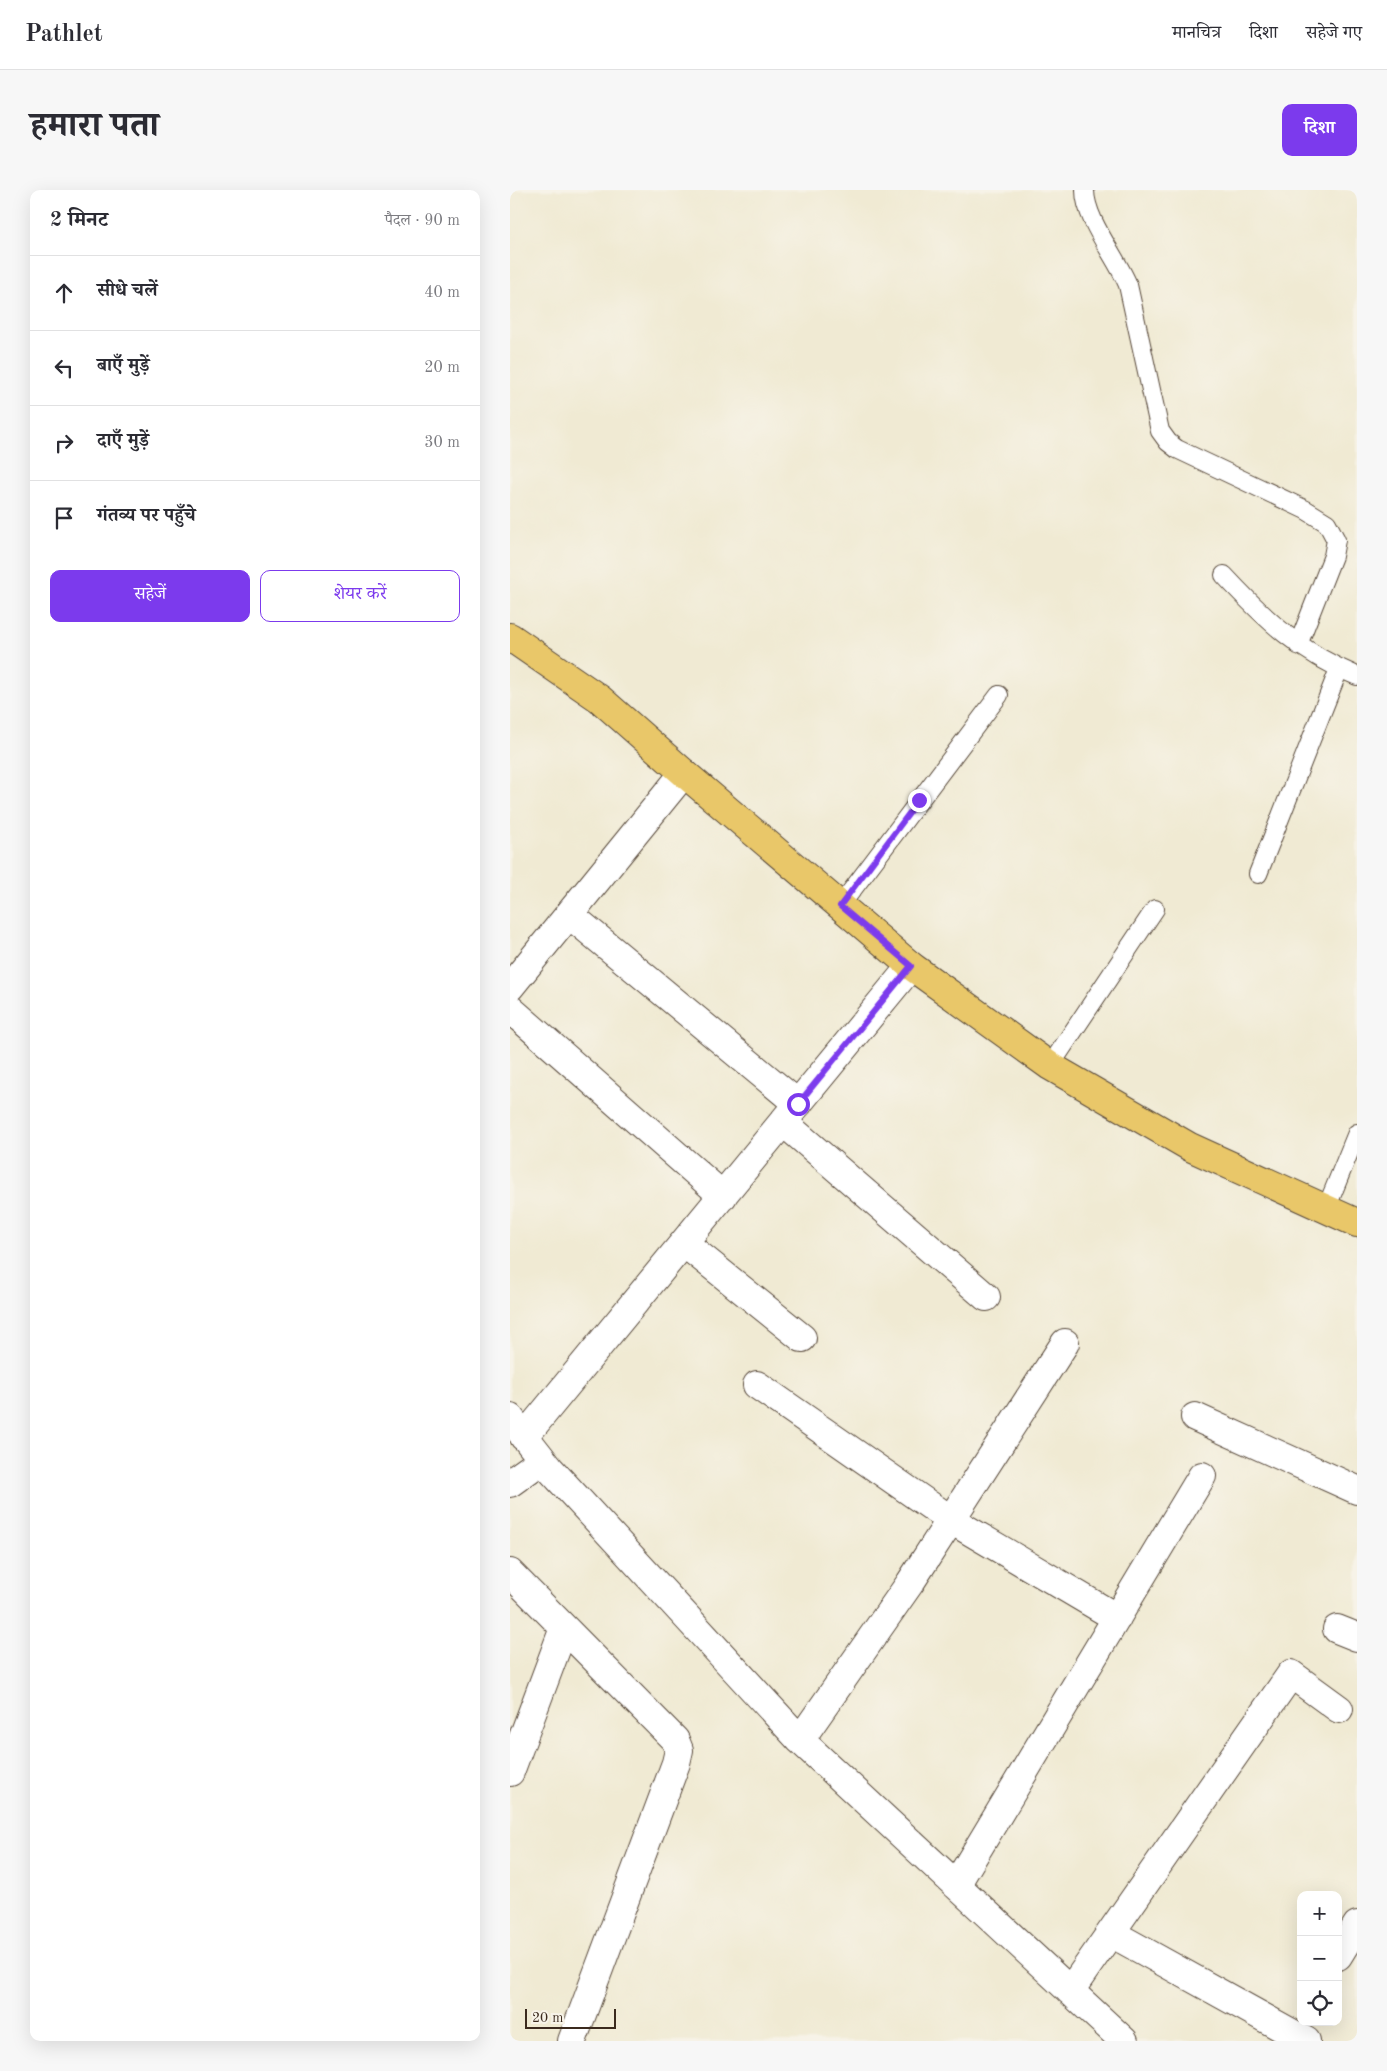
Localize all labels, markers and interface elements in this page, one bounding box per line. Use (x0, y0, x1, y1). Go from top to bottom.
text: Pathlet (25, 23, 103, 47)
text: मानचित्र (1172, 24, 1221, 42)
text: दिशा (1249, 24, 1278, 42)
text: सहेजे गए (1306, 24, 1362, 42)
button: दिशा (1282, 104, 1357, 156)
text: हमारा पता (30, 109, 159, 144)
text: 2 मिनट (50, 210, 108, 231)
text: पैदल · 90 m (385, 213, 460, 229)
icon: ahead (50, 279, 78, 307)
text: सीधे चलें (97, 282, 157, 301)
text: 40 m (424, 285, 460, 301)
icon: left (50, 354, 78, 382)
text: बाएँ मुड़ें (97, 357, 149, 376)
text: 20 m (424, 360, 460, 376)
icon: right (50, 429, 78, 457)
text: दाएँ मुड़ें (97, 432, 149, 451)
text: 30 m (424, 435, 460, 451)
icon: arrive (50, 504, 78, 532)
text: गंतव्य पर पहुँचे (97, 507, 196, 526)
button: सहेजें (50, 570, 250, 622)
button: शेयर करें (260, 570, 460, 622)
route end (908, 789, 931, 812)
route start (787, 1093, 810, 1116)
map controls (1297, 1891, 1342, 2026)
button: + (1297, 1891, 1342, 1936)
button: − (1297, 1936, 1342, 1981)
button: locate (1297, 1981, 1342, 2026)
scale bar (525, 2006, 616, 2029)
text: 20 m (532, 2011, 563, 2025)

